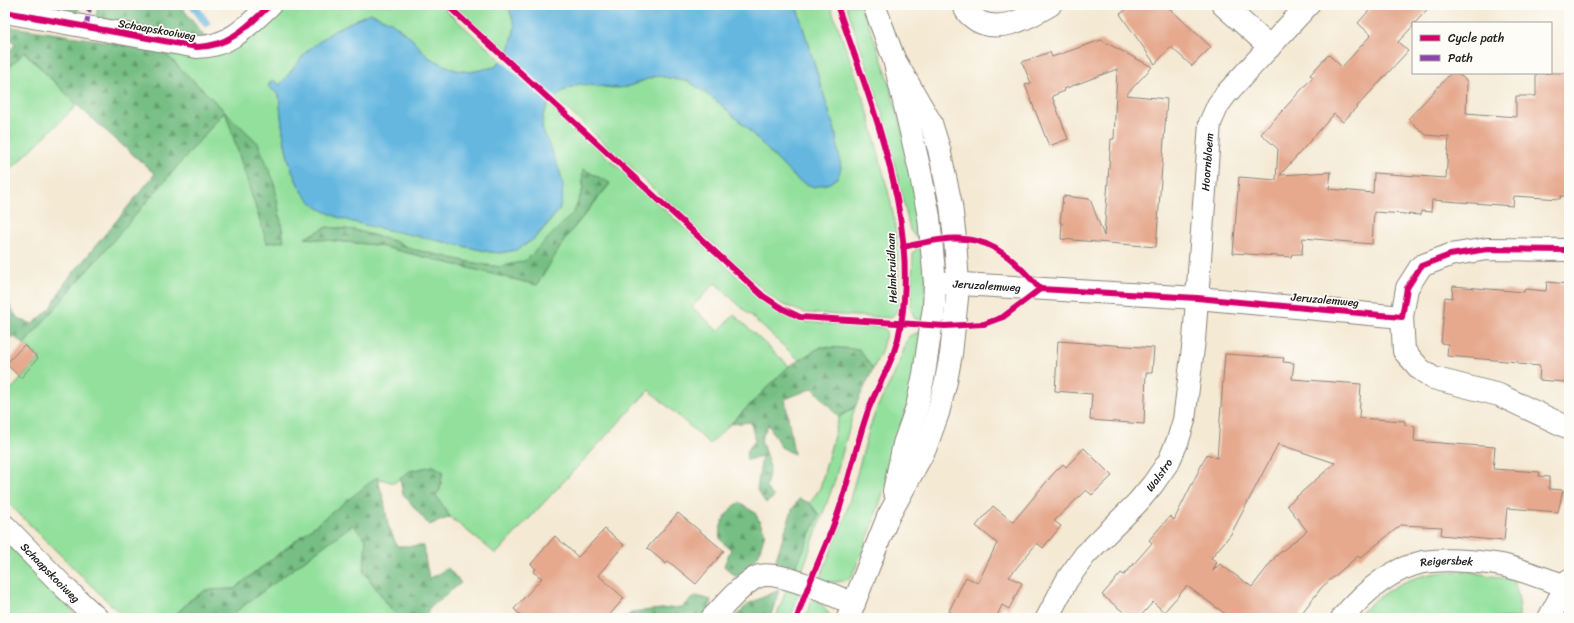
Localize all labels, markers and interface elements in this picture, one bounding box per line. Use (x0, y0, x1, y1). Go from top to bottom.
street label: Schaapskooiweg (117, 14, 198, 46)
legend (1412, 22, 1552, 74)
text: Cycle path (1448, 27, 1504, 49)
text: Path (1448, 47, 1473, 69)
street label: Hoornbloem (1196, 132, 1219, 192)
street label: Helmkruidlaan (881, 233, 903, 303)
street label: Jeruzalemweg (951, 274, 1022, 297)
street label: Jeruzalemweg (1289, 287, 1360, 312)
street label: Walstro (1141, 454, 1178, 496)
street label: Schaapskooiweg (16, 538, 85, 608)
street label: Reigersbek (1419, 551, 1474, 572)

